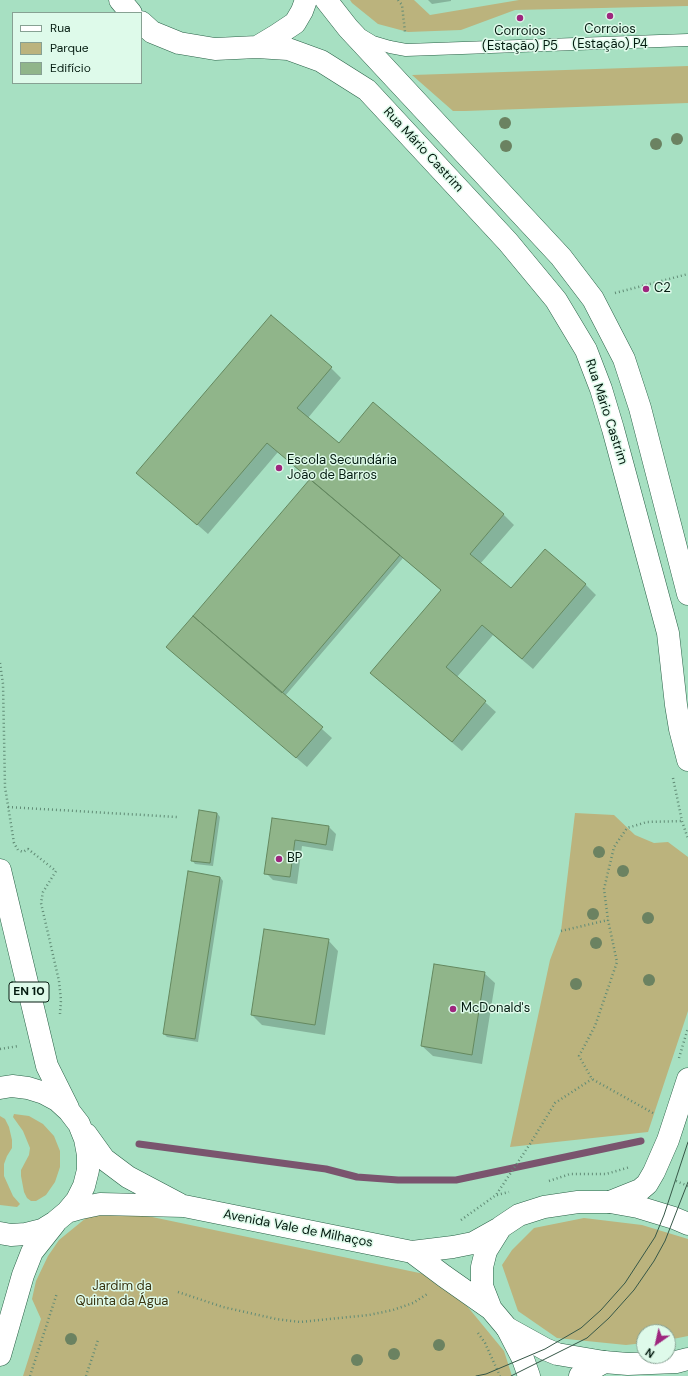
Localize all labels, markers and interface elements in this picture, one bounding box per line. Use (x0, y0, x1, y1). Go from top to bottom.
marker: Corroios (Estação) P4 (605, 11, 615, 21)
legend (12, 12, 142, 84)
marker: Corroios (Estação) P5 (515, 13, 525, 23)
text: Rua (50, 20, 71, 36)
place label: Corroios (Estação) P4 (572, 22, 648, 53)
place label: Corroios (Estação) P5 (482, 24, 558, 55)
text: Parque (50, 40, 89, 56)
text: Edifício (50, 60, 91, 76)
street label: Rua Mário Castrim (380, 104, 466, 196)
place label: C2 (654, 281, 671, 297)
marker: C2 (641, 284, 651, 294)
street label: Rua Mário Castrim (582, 357, 630, 467)
place label: Escola Secundária João de Barros (287, 453, 397, 484)
marker: Escola Secundária João de Barros (274, 463, 284, 473)
place label: BP (287, 851, 302, 867)
marker: BP (274, 854, 284, 864)
road number: EN 10 (9, 982, 49, 1002)
place label: McDonald's (461, 1001, 530, 1017)
marker: McDonald's (448, 1004, 458, 1014)
street label: Avenida Vale de Milhaços (222, 1207, 374, 1251)
park label: Jardim da Quinta da Água (76, 1279, 168, 1310)
north arrow (636, 1324, 676, 1364)
text: N (643, 1345, 657, 1361)

